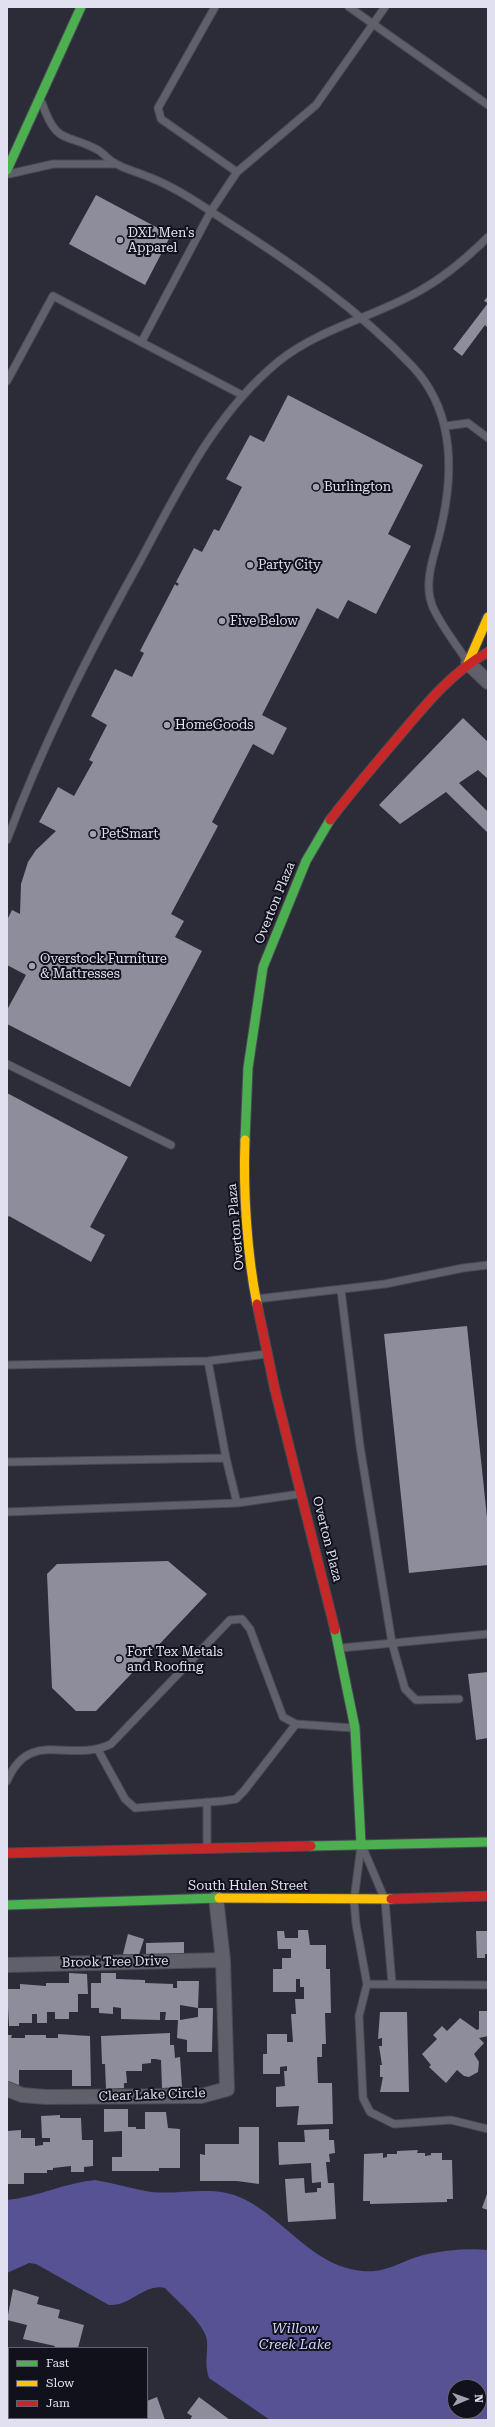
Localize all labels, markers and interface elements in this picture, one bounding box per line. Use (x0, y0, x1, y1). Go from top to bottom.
place label: DXL Men's Apparel (128, 225, 194, 256)
marker: DXL Men's Apparel (115, 235, 125, 245)
place label: Burlington (324, 479, 391, 495)
marker: Burlington (311, 482, 321, 492)
place label: Party City (258, 557, 321, 573)
marker: Party City (245, 560, 255, 570)
place label: Five Below (230, 613, 298, 629)
marker: Five Below (217, 616, 227, 626)
place label: HomeGoods (175, 717, 254, 733)
marker: HomeGoods (162, 720, 172, 730)
place label: PetSmart (101, 826, 158, 842)
marker: PetSmart (88, 829, 98, 839)
street label: Overton Plaza (251, 860, 299, 946)
place label: Overstock Furniture & Mattresses (40, 951, 167, 982)
marker: Overstock Furniture & Mattresses (27, 961, 37, 971)
street label: Overton Plaza (224, 1183, 248, 1271)
street label: Overton Plaza (309, 1495, 345, 1583)
place label: Fort Tex Metals and Roofing (127, 1644, 223, 1675)
marker: Fort Tex Metals and Roofing (114, 1654, 124, 1664)
street label: South Hulen Street (188, 1878, 308, 1894)
street label: Brook Tree Drive (61, 1953, 169, 1971)
street label: Clear Lake Circle (98, 2085, 206, 2105)
water label: Willow Creek Lake (259, 2321, 331, 2354)
legend (8, 2347, 148, 2419)
text: Fast (46, 2356, 69, 2370)
text: Slow (46, 2376, 74, 2390)
north arrow (447, 2379, 487, 2419)
text: N (472, 2394, 485, 2403)
text: Jam (46, 2396, 70, 2410)

